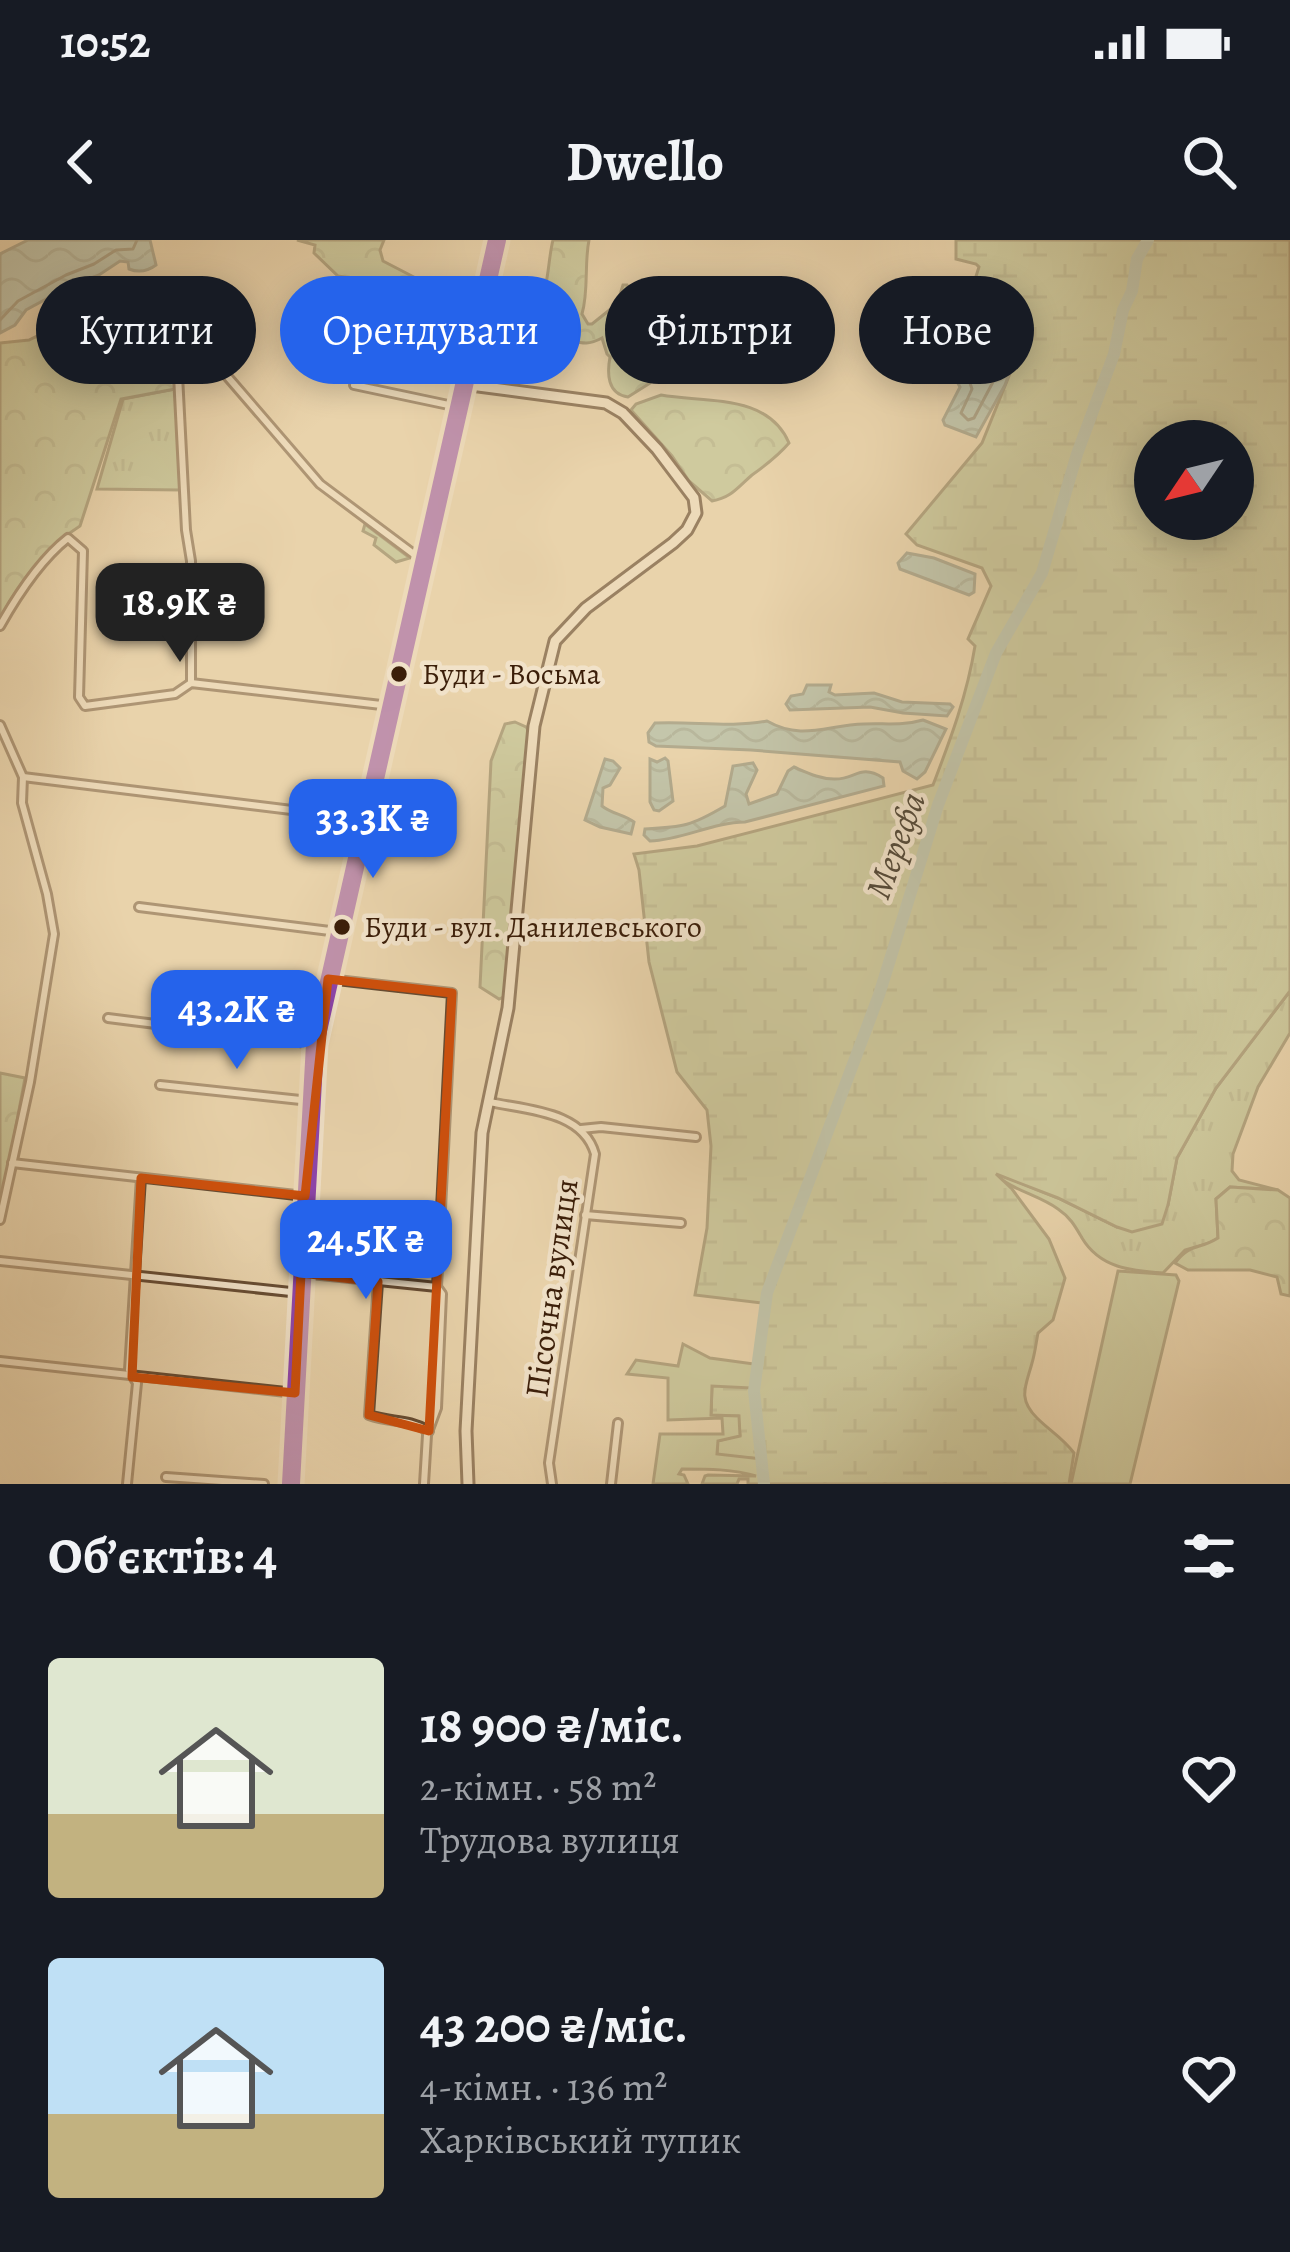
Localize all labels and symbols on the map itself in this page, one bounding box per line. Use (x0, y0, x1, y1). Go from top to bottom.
north arrow (1134, 420, 1254, 540)
pin: 18.9K ₴ (69, 563, 291, 665)
place label: Буди - Восьма (422, 654, 601, 694)
marker: Буди - Восьма (388, 663, 410, 685)
pin: 33.3K ₴ (262, 779, 484, 881)
water label: Мерефа (853, 785, 937, 905)
place label: Буди - вул. Данилевського (364, 907, 702, 947)
marker: Буди - вул. Данилевського (331, 916, 353, 938)
pin: 43.2K ₴ (126, 970, 348, 1072)
street label: Пісочна вулиця (513, 1176, 589, 1400)
pin: 24.5K ₴ (255, 1200, 477, 1302)

